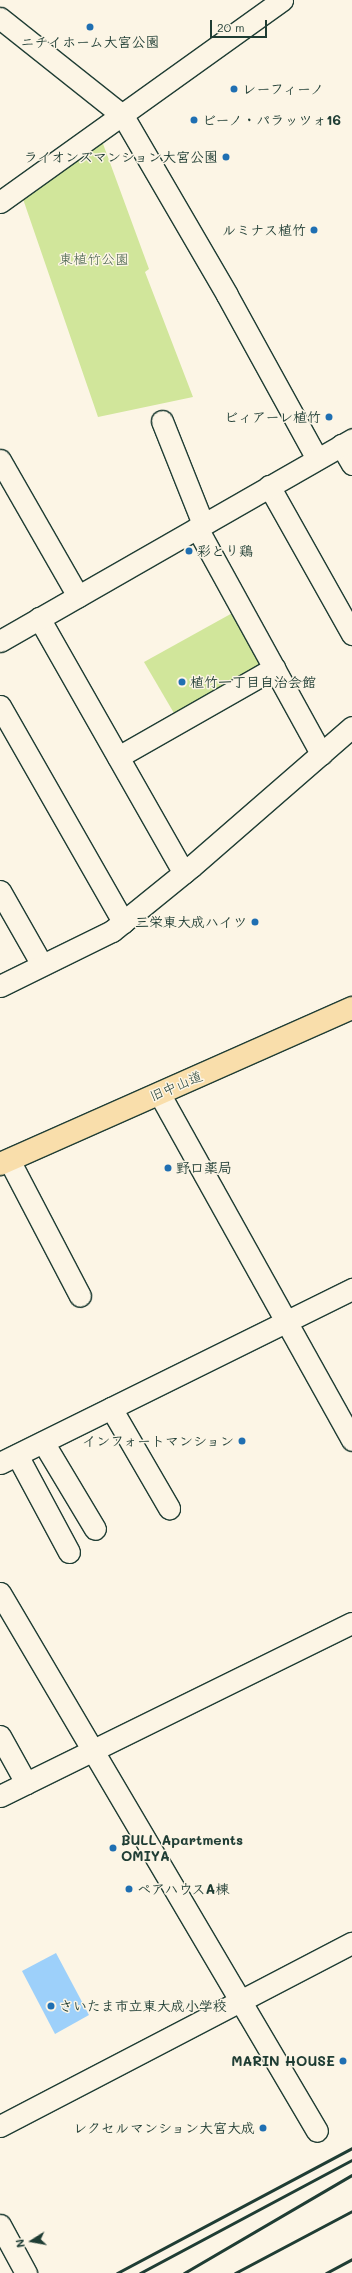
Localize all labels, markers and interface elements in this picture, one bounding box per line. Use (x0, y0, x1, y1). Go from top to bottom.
scale bar (212, 12, 269, 38)
text: 20 m (217, 19, 245, 35)
marker: ニチイホーム大宮公園 (85, 22, 95, 32)
place label: ニチイホーム大宮公園 (20, 34, 160, 50)
place label: レーフィーノ (242, 81, 327, 97)
marker: レーフィーノ (229, 84, 239, 94)
place label: ビーノ・パラッツォ16 (202, 112, 342, 128)
marker: ビーノ・パラッツォ16 (189, 115, 199, 125)
place label: ライオンズマンション大宮公園 (22, 149, 218, 165)
marker: ライオンズマンション大宮公園 (221, 152, 231, 162)
place label: ルミナス植竹 (222, 222, 306, 238)
marker: ルミナス植竹 (309, 225, 319, 235)
park label: 東植竹公園 (59, 251, 129, 267)
place label: ビィアーレ植竹 (224, 409, 321, 425)
marker: ビィアーレ植竹 (324, 412, 334, 422)
place label: 彩とり鶏 (197, 543, 253, 559)
marker: 彩とり鶏 (184, 546, 194, 556)
place label: 植竹一丁目自治会館 (190, 674, 316, 690)
marker: 植竹一丁目自治会館 (177, 677, 187, 687)
place label: 三栄東大成ハイツ (135, 914, 247, 930)
marker: 三栄東大成ハイツ (250, 917, 260, 927)
street label: 旧中山道 (147, 1067, 205, 1105)
place label: 野口薬局 (176, 1160, 232, 1176)
marker: 野口薬局 (163, 1163, 173, 1173)
place label: インフォートマンション (80, 1433, 234, 1449)
marker: インフォートマンション (237, 1436, 247, 1446)
place label: BULL Apartments OMIYA (121, 1832, 243, 1864)
marker: BULL Apartments OMIYA (108, 1843, 118, 1853)
place label: ペアハウスA棟 (137, 1881, 231, 1897)
marker: ペアハウスA棟 (124, 1884, 134, 1894)
place label: さいたま市立東大成小学校 (59, 1998, 227, 2014)
marker: さいたま市立東大成小学校 (46, 2001, 56, 2011)
place label: MARIN HOUSE (231, 2053, 335, 2069)
marker: MARIN HOUSE (338, 2056, 348, 2066)
place label: レクセルマンション大宮大成 (73, 2120, 255, 2136)
marker: レクセルマンション大宮大成 (258, 2123, 268, 2133)
north arrow (12, 2221, 52, 2261)
text: N (12, 2238, 28, 2249)

